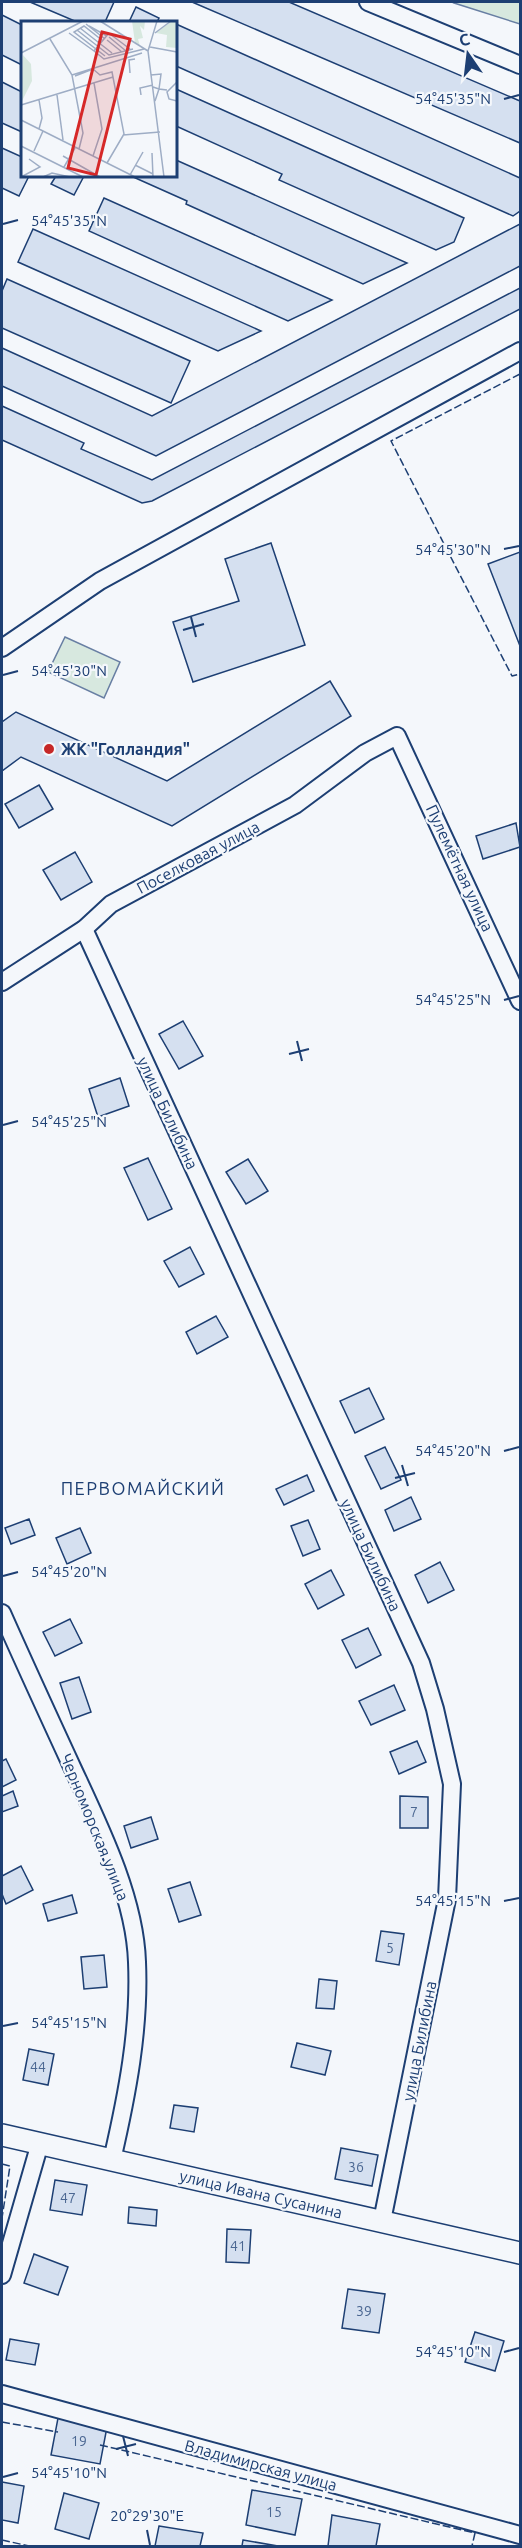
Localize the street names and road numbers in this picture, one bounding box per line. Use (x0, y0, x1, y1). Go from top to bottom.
street label: Пулемётная улица (423, 802, 497, 934)
street label: Поселковая улица (134, 817, 262, 897)
street label: улица Билибина (134, 1054, 202, 1172)
street label: улица Билибина (337, 1496, 405, 1614)
street label: Черноморская улица (57, 1751, 133, 1903)
street label: улица Билибина (399, 1979, 439, 2103)
street label: улица Ивана Сусанина (178, 2166, 344, 2222)
street label: Владимирская улица (183, 2436, 339, 2494)

